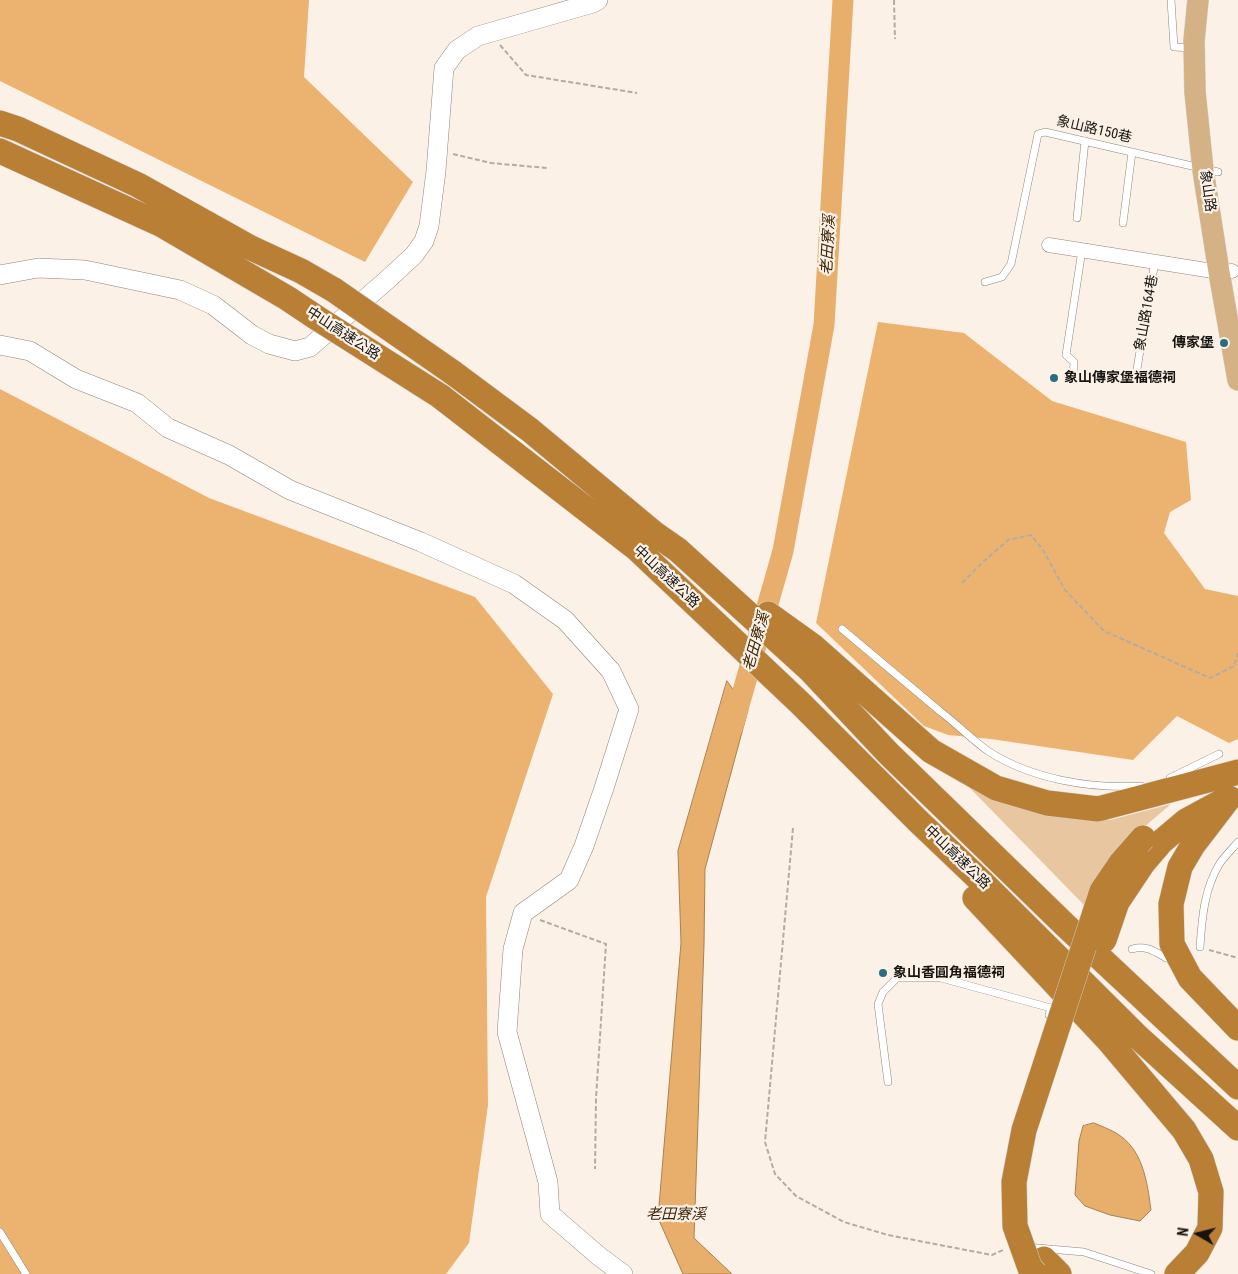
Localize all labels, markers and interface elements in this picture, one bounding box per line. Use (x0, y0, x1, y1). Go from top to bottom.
street label: 象山路150巷 (1055, 113, 1133, 147)
street label: 象山路 (1196, 169, 1218, 213)
water label: 老田寮溪 (818, 215, 840, 275)
street label: 象山路164巷 (1132, 274, 1162, 352)
street label: 中山高速公路 (303, 304, 383, 364)
place label: 傳家堡 (1172, 335, 1214, 351)
marker: 傳家堡 (1218, 337, 1230, 349)
place label: 象山傳家堡福德祠 (1064, 370, 1176, 386)
marker: 象山傳家堡福德祠 (1048, 372, 1060, 384)
street label: 中山高速公路 (630, 542, 702, 612)
water label: 老田寮溪 (740, 611, 774, 673)
street label: 中山高速公路 (921, 823, 993, 893)
place label: 象山香圓角福德祠 (893, 965, 1005, 981)
marker: 象山香圓角福德祠 (877, 967, 889, 979)
water label: 老田寮溪 (646, 1206, 706, 1224)
north arrow (1173, 1209, 1223, 1259)
text: N (1175, 1227, 1192, 1237)

